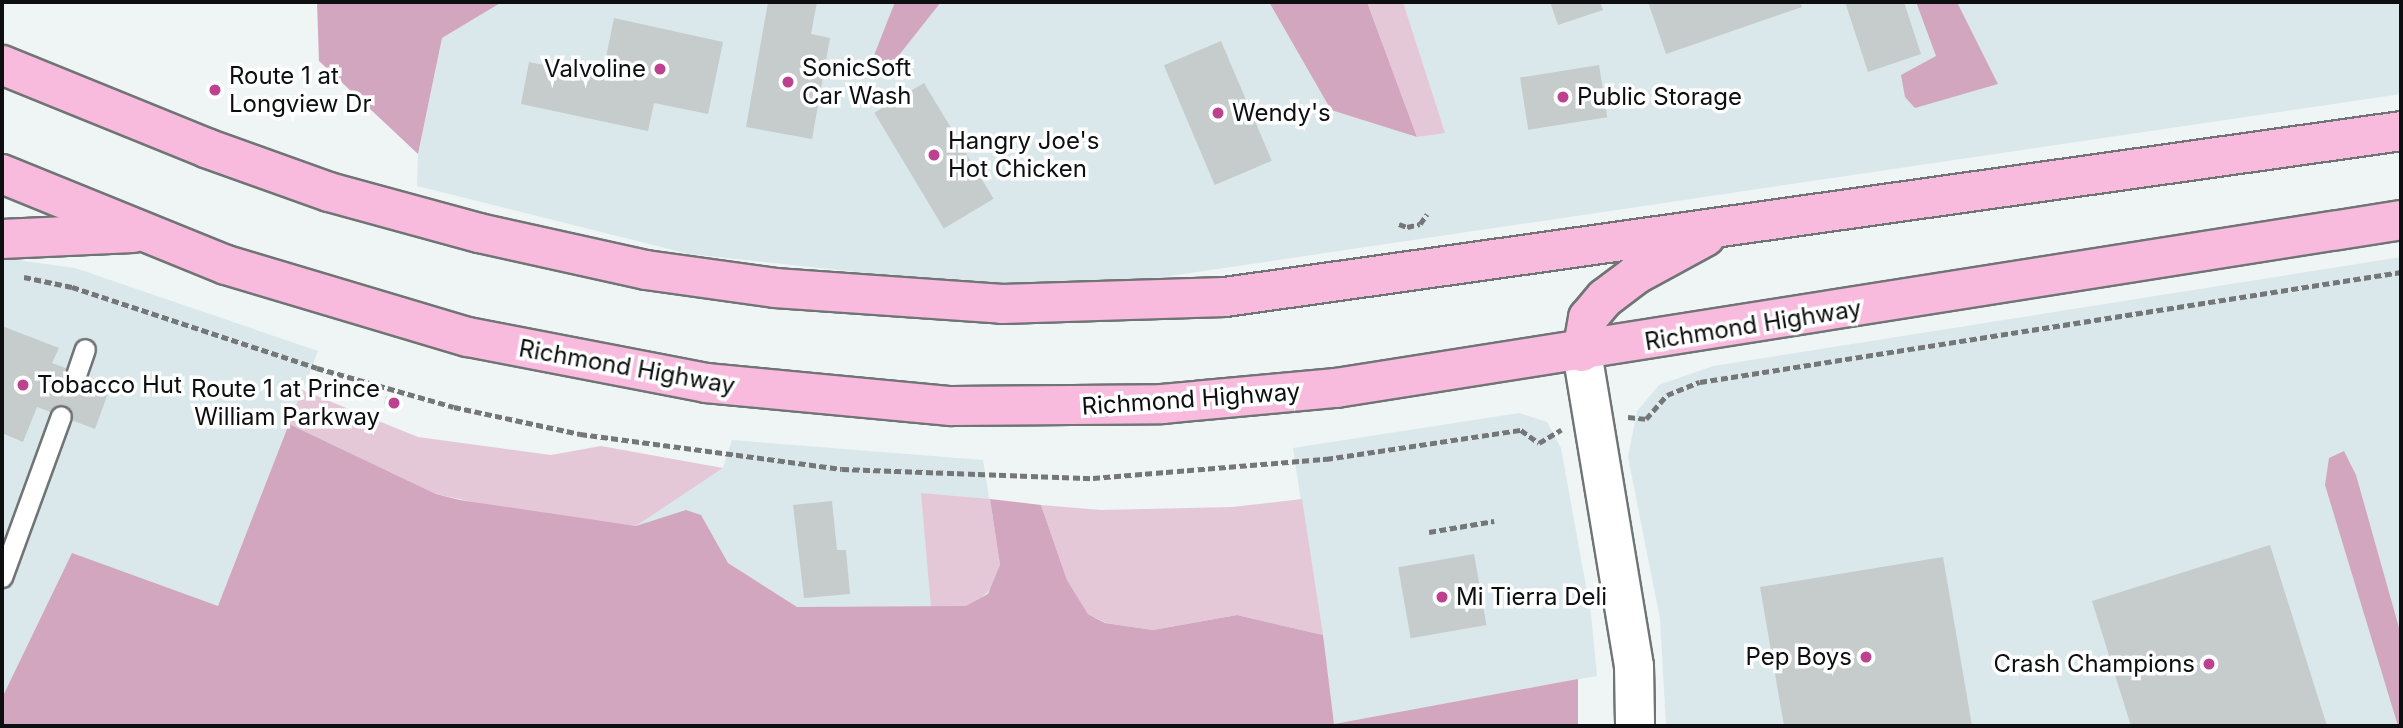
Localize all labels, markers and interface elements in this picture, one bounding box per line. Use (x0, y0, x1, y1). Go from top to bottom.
place label: SonicSoft Car Wash (802, 54, 912, 110)
place label: Valvoline (544, 55, 646, 83)
marker: Valvoline (652, 61, 668, 77)
place label: Route 1 at Longview Dr (229, 62, 371, 118)
marker: SonicSoft Car Wash (780, 74, 796, 90)
marker: Route 1 at Longview Dr (207, 82, 223, 98)
place label: Public Storage (1577, 83, 1742, 111)
marker: Public Storage (1555, 89, 1571, 105)
place label: Wendy's (1232, 99, 1331, 127)
marker: Wendy's (1210, 105, 1226, 121)
place label: Hangry Joe's Hot Chicken (948, 127, 1099, 183)
marker: Hangry Joe's Hot Chicken (926, 147, 942, 163)
street label: Richmond Highway (1643, 294, 1863, 356)
street label: Richmond Highway (517, 334, 737, 400)
place label: Tobacco Hut (37, 371, 182, 399)
place label: Route 1 at Prince William Parkway (191, 375, 380, 431)
marker: Tobacco Hut (15, 377, 31, 393)
street label: Richmond Highway (1081, 377, 1301, 421)
marker: Route 1 at Prince William Parkway (386, 395, 402, 411)
place label: Mi Tierra Deli (1456, 583, 1607, 611)
marker: Mi Tierra Deli (1434, 589, 1450, 605)
place label: Pep Boys (1746, 643, 1852, 671)
marker: Pep Boys (1858, 649, 1874, 665)
place label: Crash Champions (1993, 650, 2195, 678)
marker: Crash Champions (2201, 656, 2217, 672)

